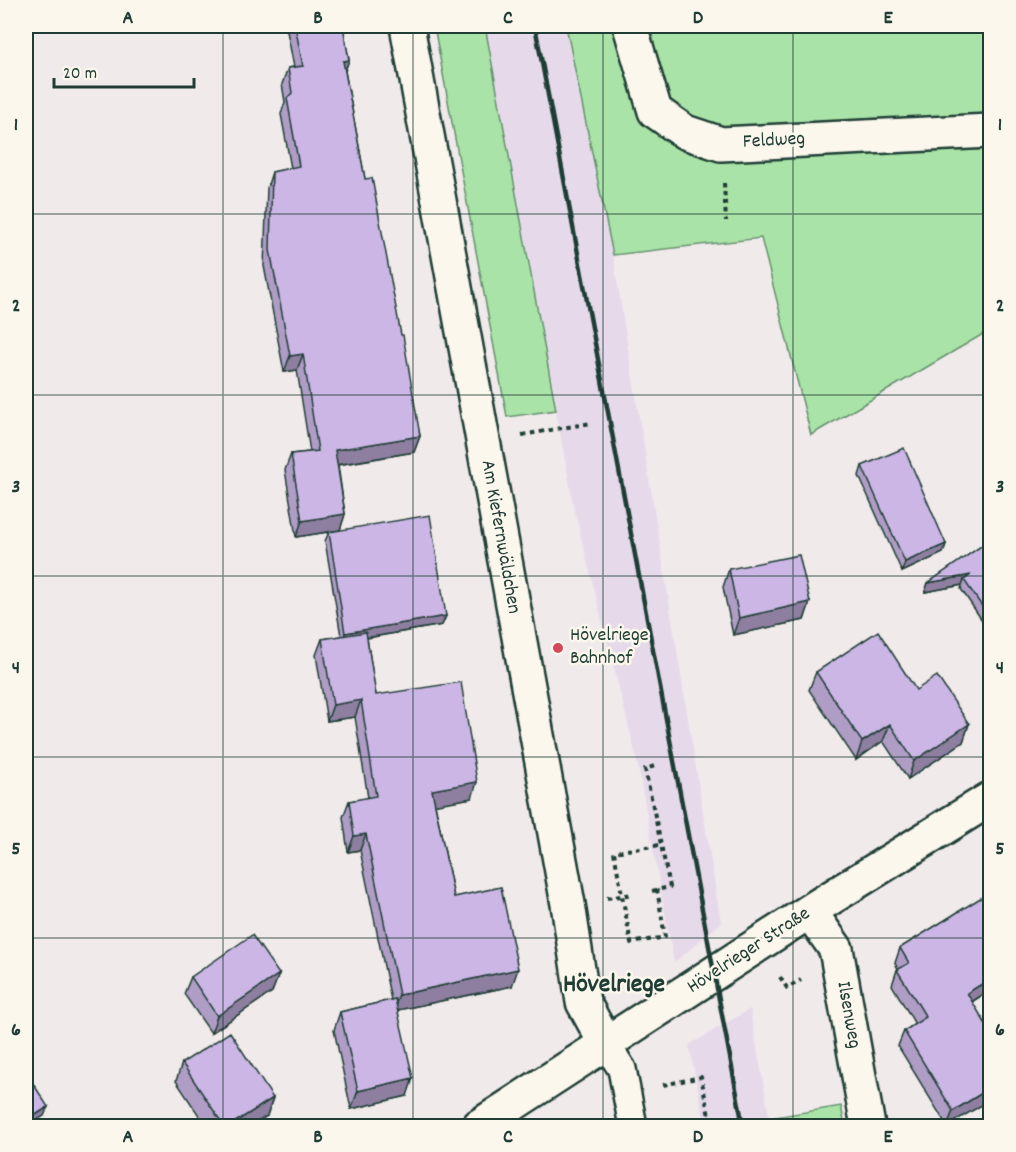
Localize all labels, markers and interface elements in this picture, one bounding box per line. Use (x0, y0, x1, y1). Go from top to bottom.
text: A (123, 5, 134, 33)
text: B (313, 5, 323, 33)
text: C (503, 5, 513, 33)
text: D (693, 5, 704, 33)
text: E (883, 5, 893, 33)
scale bar (54, 51, 194, 89)
text: 20 m (63, 62, 97, 87)
text: 1 (14, 112, 18, 140)
text: 1 (998, 112, 1002, 140)
street label: Feldweg (742, 125, 806, 157)
text: 2 (12, 293, 20, 321)
text: 2 (996, 293, 1004, 321)
street label: Am Kiefernwäldchen (473, 458, 527, 616)
text: 3 (12, 474, 20, 502)
text: 3 (996, 474, 1004, 502)
place label: Hövelriege Bahnhof (570, 622, 649, 673)
marker: Hövelriege Bahnhof (551, 641, 565, 655)
text: 4 (12, 655, 20, 683)
text: 4 (996, 655, 1004, 683)
text: 5 (11, 836, 21, 864)
text: 5 (995, 836, 1005, 864)
street label: Hövelrieger Straße (682, 901, 816, 1001)
district label: Hövelriege (563, 967, 665, 1004)
street label: Ilsenweg (828, 979, 868, 1051)
text: 6 (11, 1017, 21, 1045)
text: 6 (995, 1017, 1005, 1045)
text: A (123, 1124, 134, 1152)
text: B (313, 1124, 323, 1152)
text: C (503, 1124, 513, 1152)
text: D (693, 1124, 704, 1152)
text: E (883, 1124, 893, 1152)

